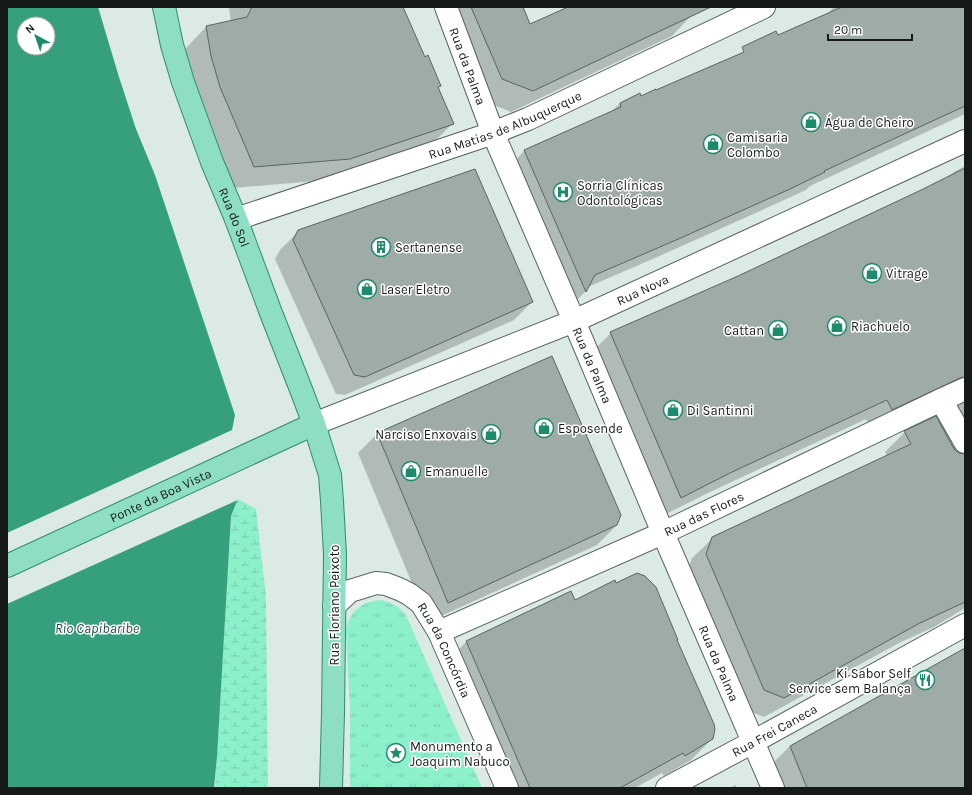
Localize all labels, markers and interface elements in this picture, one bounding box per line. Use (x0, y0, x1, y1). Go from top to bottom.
north arrow (16, 16, 56, 56)
scale bar (828, 16, 912, 42)
text: N (23, 21, 37, 36)
text: 20 m (834, 23, 862, 37)
street label: Rua da Palma (446, 25, 489, 107)
street label: Rua Matias de Albuquerque (427, 88, 584, 162)
shop icon: Água de Cheiro (800, 111, 822, 133)
place label: Água de Cheiro (825, 113, 914, 130)
place label: Camisaria Colombo (727, 130, 788, 160)
shop icon: Camisaria Colombo (702, 133, 724, 155)
place label: Sorria Clínicas Odontológicas (577, 178, 664, 208)
hospital icon: Sorria Clínicas Odontológicas (552, 181, 574, 203)
street label: Rua do Sol (216, 185, 253, 249)
building icon: Sertanense (370, 236, 392, 258)
place label: Sertanense (395, 240, 462, 255)
shop icon: Vitrage (861, 262, 883, 284)
place label: Vitrage (886, 266, 928, 281)
street label: Rua Nova (614, 271, 671, 308)
shop icon: Laser Eletro (356, 278, 378, 300)
place label: Laser Eletro (381, 282, 450, 297)
shop icon: Riachuelo (826, 315, 848, 337)
shop icon: Cattan (767, 319, 789, 341)
place label: Riachuelo (851, 319, 910, 334)
place label: Cattan (724, 323, 764, 338)
street label: Rua da Palma (569, 325, 615, 406)
shop icon: Di Santinni (662, 399, 684, 421)
place label: Di Santinni (687, 403, 754, 418)
shop icon: Esposende (533, 417, 555, 439)
place label: Esposende (558, 421, 623, 436)
shop icon: Narciso Enxovais (480, 423, 502, 445)
place label: Narciso Enxovais (375, 427, 477, 442)
shop icon: Emanuelle (400, 460, 422, 482)
place label: Emanuelle (425, 464, 488, 479)
street label: Ponte da Boa Vista (107, 466, 214, 525)
street label: Rua das Flores (662, 488, 746, 539)
street label: Rua Floriano Peixoto (327, 545, 342, 665)
street label: Rua da Concórdia (414, 600, 474, 700)
water label: Rio Capibaribe (55, 620, 140, 637)
street label: Rua da Palma (696, 623, 742, 704)
place label: Ki Sabor Self Service sem Balança (788, 666, 912, 696)
restaurant icon: Ki Sabor Self Service sem Balança (914, 669, 936, 691)
street label: Rua Frei Caneca (729, 701, 820, 760)
place label: Monumento a Joaquim Nabuco (410, 739, 510, 770)
place icon: Monumento a Joaquim Nabuco (385, 742, 407, 764)

